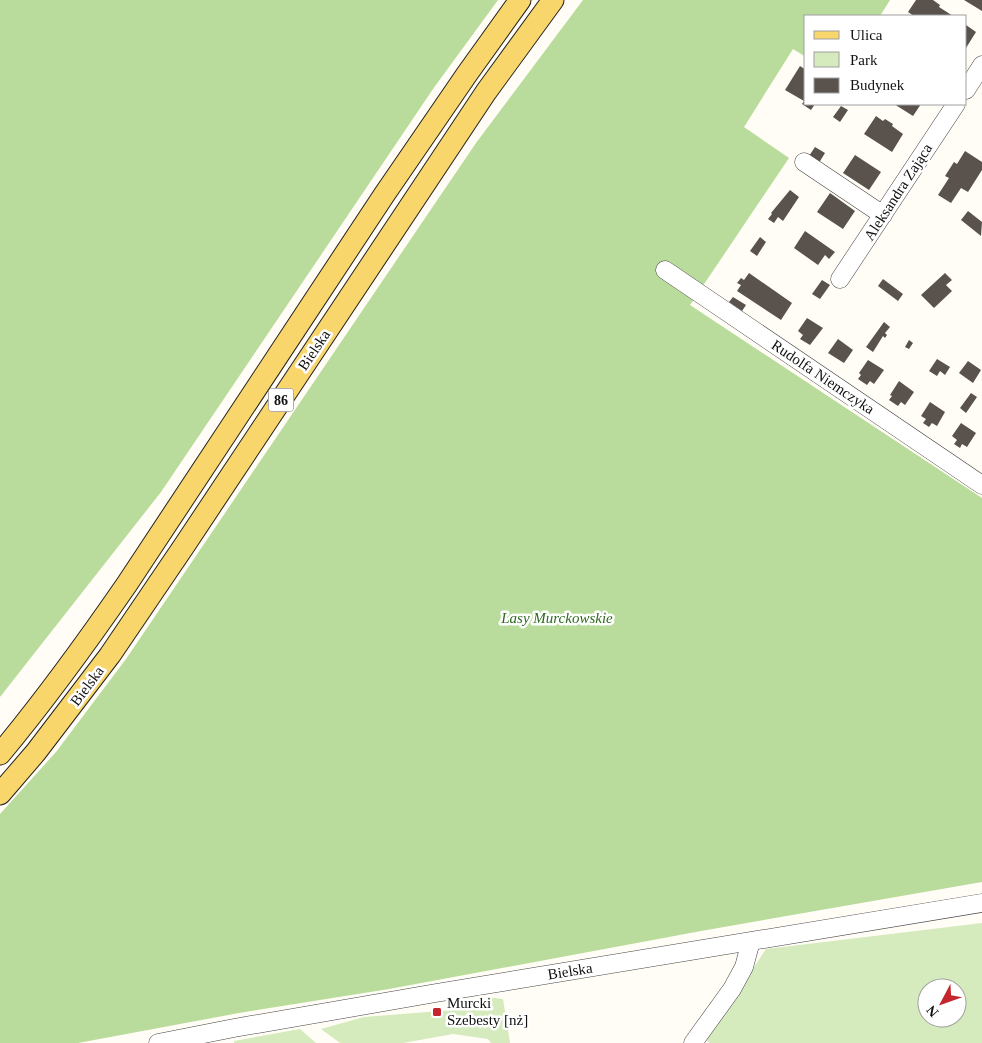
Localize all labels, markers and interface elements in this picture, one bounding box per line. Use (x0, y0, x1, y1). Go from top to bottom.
legend (804, 15, 967, 105)
text: Ulica (850, 27, 883, 43)
text: Park (850, 52, 878, 68)
text: Budynek (850, 77, 905, 93)
street label: Aleksandra Zająca (861, 140, 935, 243)
street label: Bielska (295, 327, 333, 373)
street label: Rudolfa Niemczyka (769, 337, 878, 417)
road number: 86 (268, 388, 294, 412)
park label: Lasy Murckowskie (500, 610, 613, 626)
street label: Bielska (67, 663, 107, 709)
street label: Bielska (547, 960, 594, 982)
north arrow (917, 978, 967, 1028)
place label: Murcki Szebesty [nż] (447, 995, 528, 1028)
text: N (924, 1002, 942, 1020)
marker: Murcki Szebesty [nż] (431, 1006, 443, 1018)

